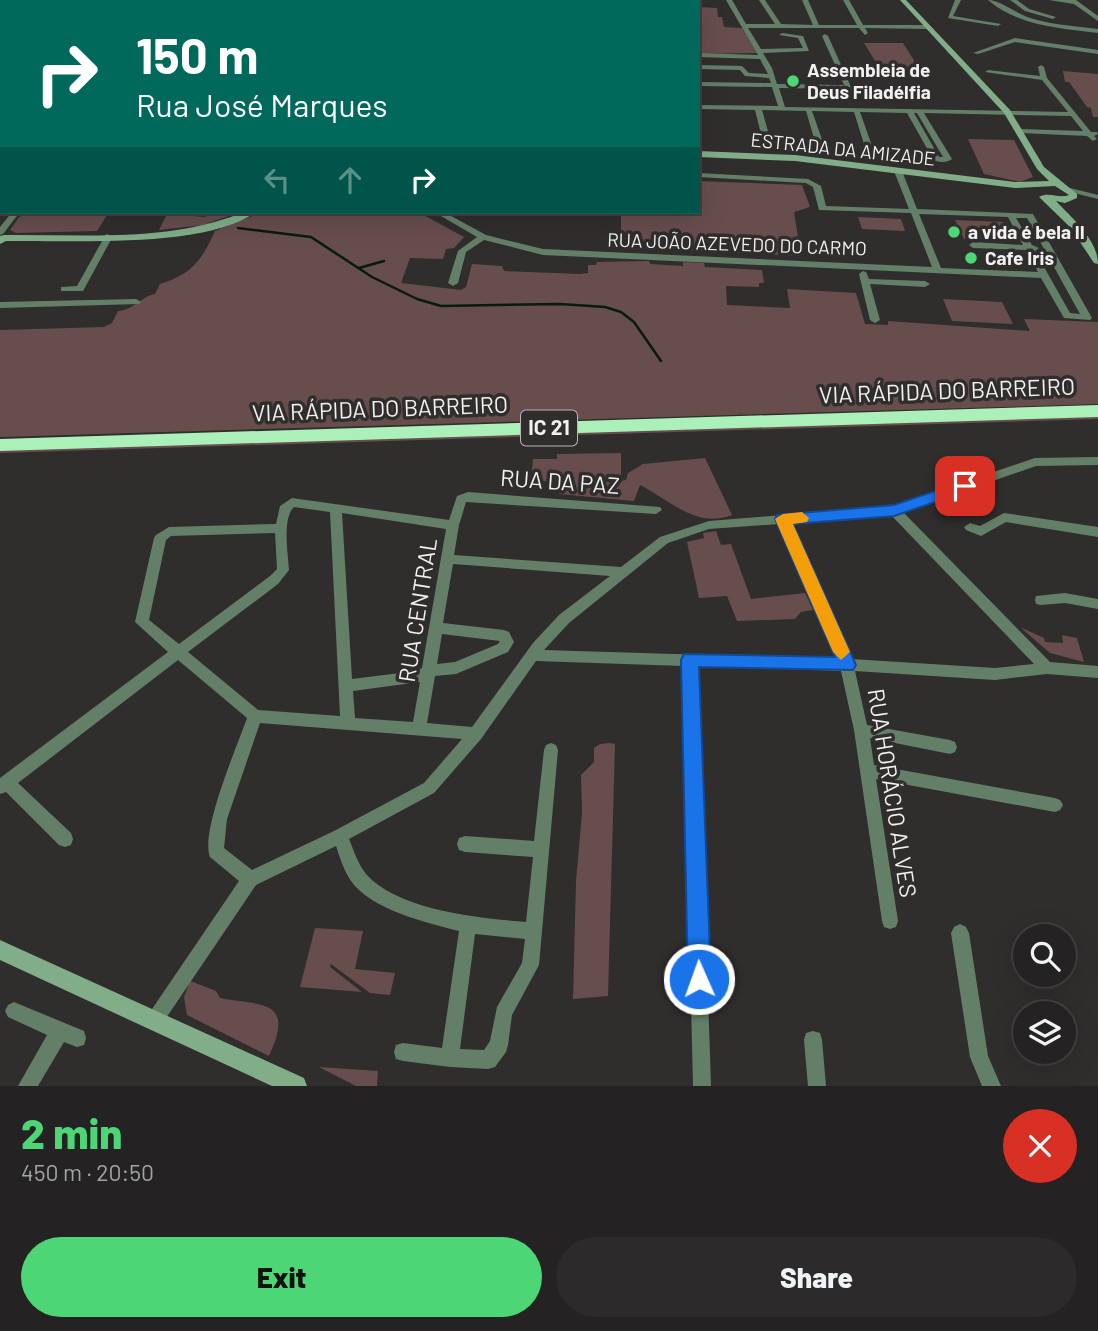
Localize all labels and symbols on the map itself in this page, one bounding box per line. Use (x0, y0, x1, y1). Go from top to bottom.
place label: Assembleia de Deus Filadélfia (807, 58, 931, 103)
marker: Assembleia de Deus Filadélfia (785, 73, 801, 89)
street label: ESTRADA DA AMIZADE (750, 127, 936, 170)
place label: a vida é bela II (968, 220, 1085, 243)
marker: a vida é bela II (946, 224, 962, 240)
street label: RUA JOÃO AZEVEDO DO CARMO (607, 227, 867, 260)
place label: Cafe Iris (985, 246, 1054, 269)
marker: Cafe Iris (963, 250, 979, 266)
street label: VIA RÁPIDA DO BARREIRO (818, 372, 1075, 408)
street label: VIA RÁPIDA DO BARREIRO (251, 390, 508, 426)
road number: IC 21 (521, 410, 577, 446)
pin (935, 456, 995, 516)
street label: RUA DA PAZ (499, 463, 621, 499)
street label: RUA CENTRAL (392, 536, 442, 684)
street label: RUA HORÁCIO ALVES (863, 686, 923, 899)
position arrow (662, 942, 736, 1016)

